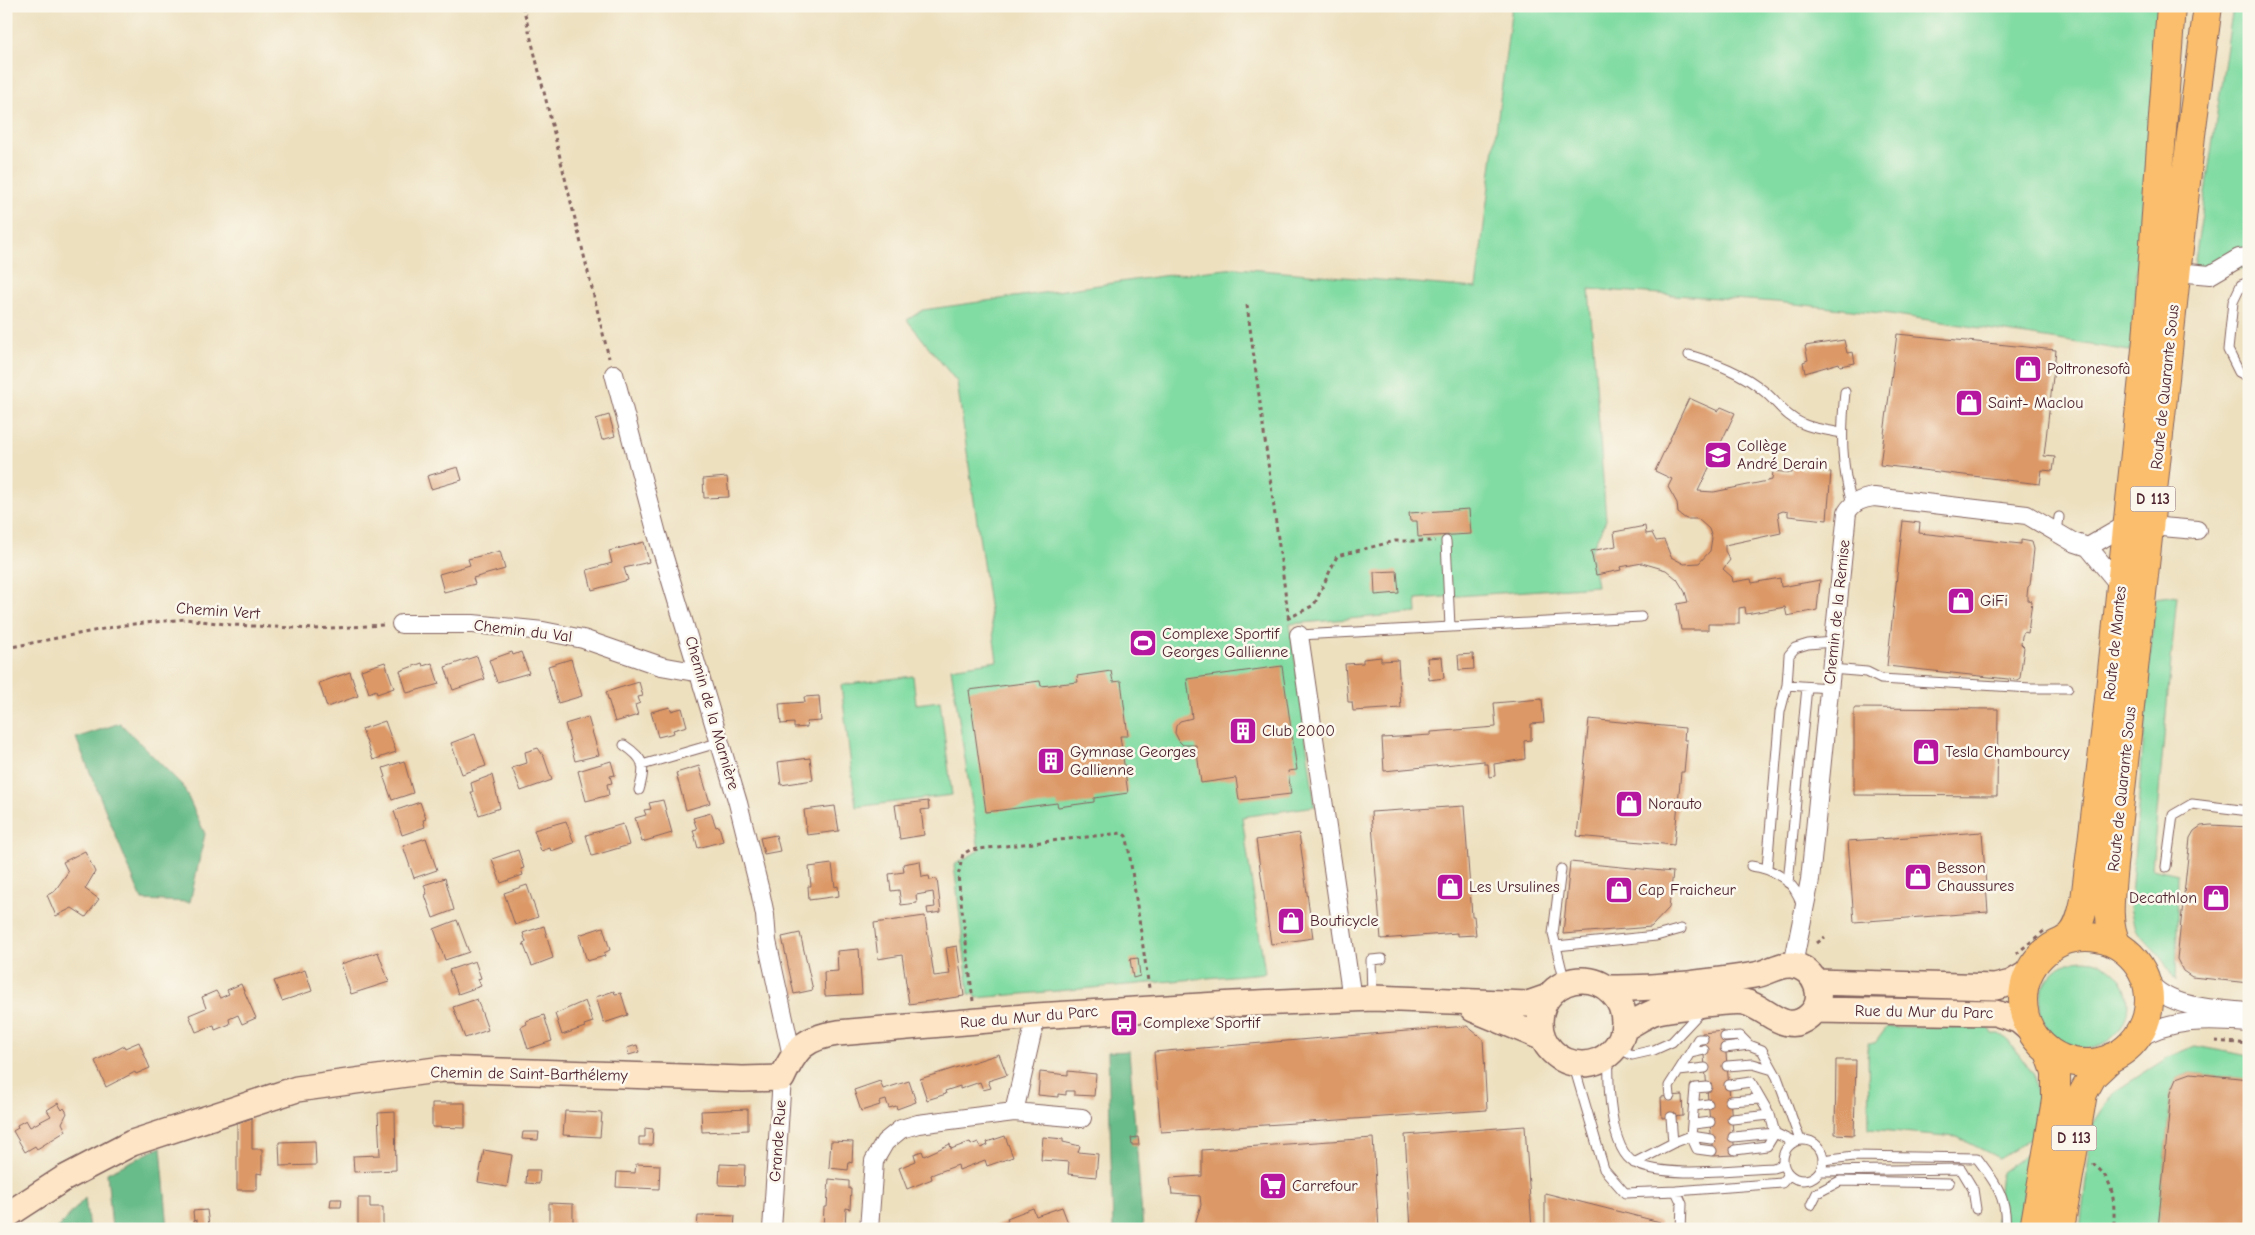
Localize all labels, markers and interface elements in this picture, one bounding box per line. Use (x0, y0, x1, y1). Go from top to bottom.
street label: Route de Quarante Sous (2147, 303, 2183, 470)
shop icon: Poltronesofà (2013, 354, 2043, 384)
place label: Poltronesofà (2047, 360, 2131, 378)
shop icon: Saint- Maclou (1954, 388, 1984, 418)
place label: Saint- Maclou (1988, 394, 2083, 412)
place label: Collège André Derain (1737, 437, 1828, 473)
school or university icon: Collège André Derain (1703, 440, 1733, 470)
road number: D 113 (2130, 486, 2176, 512)
street label: Chemin de la Remise (1820, 539, 1854, 685)
street label: Route de Mantes (2100, 585, 2130, 701)
shop icon: GiFi (1946, 586, 1976, 616)
place label: GiFi (1980, 592, 2008, 610)
street label: Chemin Vert (175, 599, 261, 623)
street label: Chemin du Val (473, 616, 573, 646)
place label: Complexe Sportif Georges Gallienne (1162, 625, 1288, 661)
sports icon: Complexe Sportif Georges Gallienne (1128, 628, 1158, 658)
street label: Chemin de la Marnière (681, 634, 743, 792)
street label: Route de Quarante Sous (2104, 705, 2140, 872)
building icon: Club 2000 (1228, 716, 1258, 746)
place label: Club 2000 (1262, 722, 1335, 740)
shop icon: Tesla Chambourcy (1911, 737, 1941, 767)
place label: Gymnase Georges Gallienne (1070, 743, 1196, 779)
place label: Tesla Chambourcy (1945, 743, 2071, 761)
building icon: Gymnase Georges Gallienne (1036, 746, 1066, 776)
shop icon: Norauto (1614, 789, 1644, 819)
place label: Norauto (1648, 795, 1702, 813)
place label: Besson Chaussures (1937, 859, 2014, 895)
shop icon: Besson Chaussures (1903, 862, 1933, 892)
shop icon: Les Ursulines (1435, 872, 1465, 902)
shop icon: Cap Fraicheur (1604, 875, 1634, 905)
place label: Les Ursulines (1469, 878, 1560, 896)
place label: Cap Fraicheur (1638, 881, 1737, 899)
shop icon: Decathlon (2201, 883, 2231, 913)
place label: Decathlon (2129, 889, 2197, 907)
shop icon: Bouticycle (1276, 906, 1306, 936)
place label: Bouticycle (1310, 912, 1379, 930)
street label: Rue du Mur du Parc (959, 1002, 1099, 1032)
street label: Rue du Mur du Parc (1855, 1002, 1994, 1022)
bus stop icon: Complexe Sportif (1109, 1008, 1139, 1038)
place label: Complexe Sportif (1143, 1014, 1261, 1032)
street label: Chemin de Saint-Barthélemy (430, 1063, 629, 1085)
street label: Grande Rue (766, 1099, 790, 1183)
road number: D 113 (2052, 1126, 2096, 1150)
supermarket icon: Carrefour (1258, 1171, 1288, 1201)
place label: Carrefour (1292, 1177, 1358, 1195)

